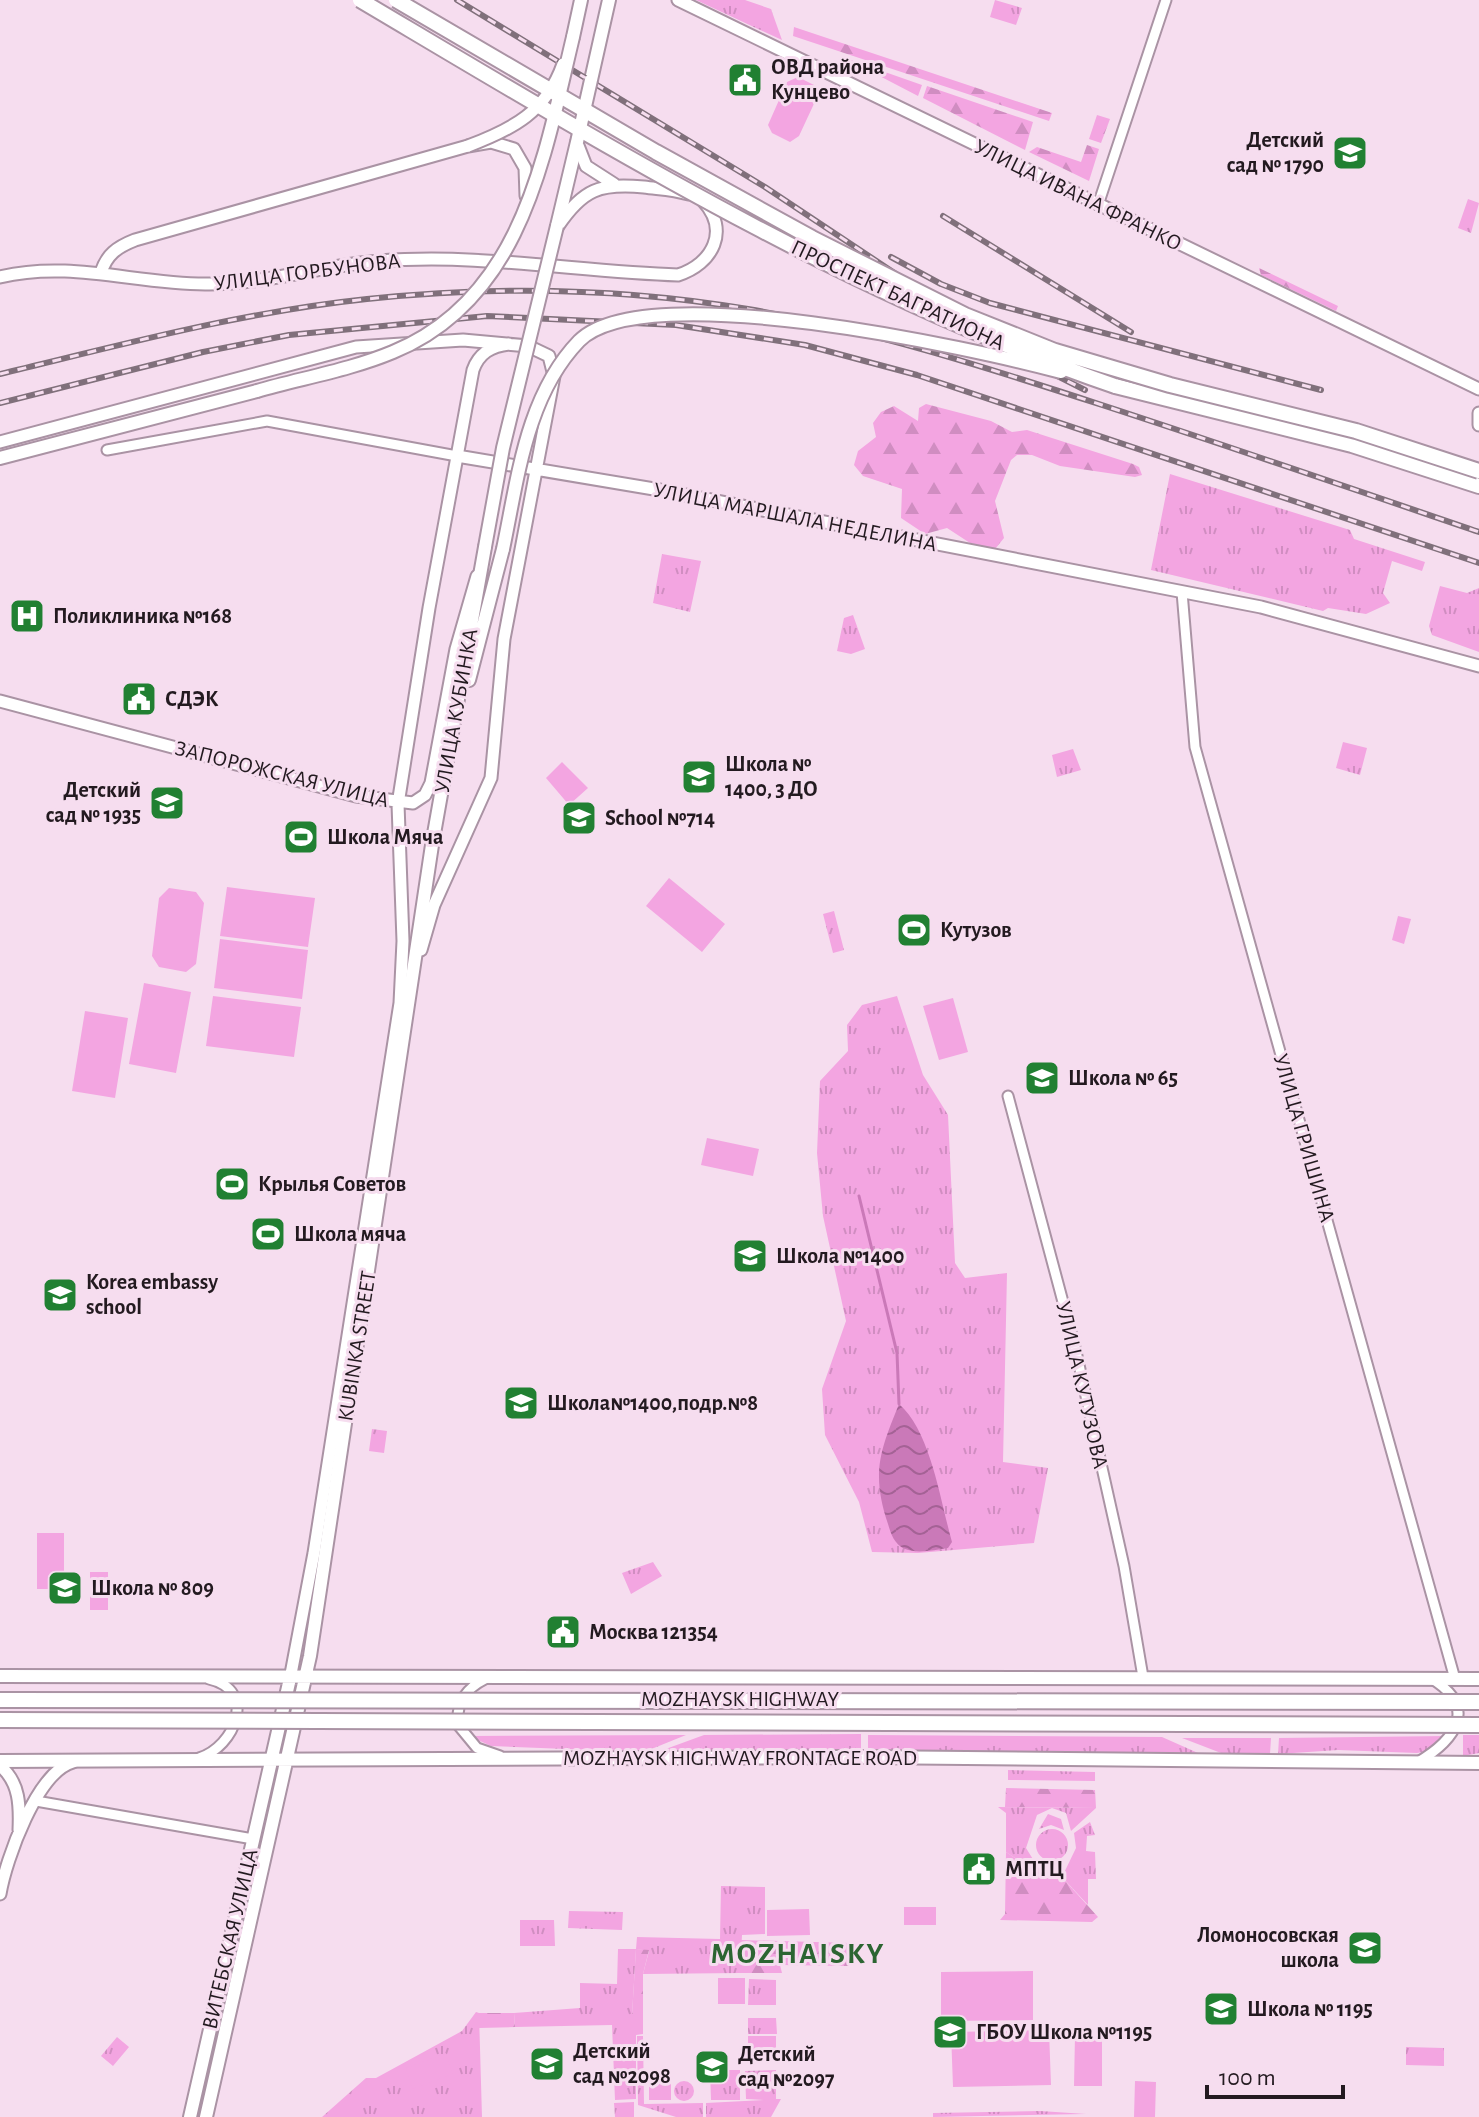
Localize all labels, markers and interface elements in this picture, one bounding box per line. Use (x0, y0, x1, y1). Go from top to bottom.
place label: ОВД района Кунцево (771, 56, 884, 104)
public building icon: ОВД района Кунцево (726, 61, 764, 99)
place label: Детский сад № 1790 (1227, 129, 1324, 176)
school or university icon: Детский сад № 1790 (1331, 134, 1369, 172)
street label: УЛИЦА ИВАНА ФРАНКО (971, 135, 1185, 255)
street label: ПРОСПЕКТ БАГРАТИОНА (788, 236, 1008, 354)
street label: УЛИЦА ГОРБУНОВА (212, 250, 402, 294)
street label: УЛИЦА МАРШАЛА НЕДЕЛИНА (651, 479, 939, 555)
hospital icon: Поликлиника №168 (8, 597, 46, 635)
place label: Поликлиника №168 (53, 605, 232, 627)
street label: УЛИЦА КУБИНКА (431, 627, 481, 795)
public building icon: СДЭК (120, 680, 158, 718)
place label: СДЭК (165, 688, 219, 710)
street label: ЗАПОРОЖСКАЯ УЛИЦА (173, 737, 391, 811)
place label: Школа № 1400, 3 ДО (725, 753, 818, 800)
school or university icon: Школа № 1400, 3 ДО (680, 758, 718, 796)
place label: Детский сад № 1935 (46, 779, 141, 826)
school or university icon: Детский сад № 1935 (148, 784, 186, 822)
school or university icon: School №714 (560, 799, 598, 837)
place label: School №714 (605, 807, 715, 829)
sports icon: Школа Мяча (282, 818, 320, 856)
place label: Школа Мяча (327, 826, 443, 848)
sports icon: Кутузов (895, 911, 933, 949)
place label: Кутузов (940, 919, 1012, 942)
street label: УЛИЦА ГРИШИНА (1269, 1051, 1339, 1225)
school or university icon: Школа № 65 (1023, 1059, 1061, 1097)
place label: Школа № 65 (1068, 1067, 1178, 1089)
sports icon: Крылья Советов (213, 1165, 251, 1203)
place label: Крылья Советов (258, 1173, 406, 1195)
sports icon: Школа мяча (249, 1215, 287, 1253)
place label: Школа мяча (294, 1223, 406, 1245)
school or university icon: Школа №1400 (731, 1237, 769, 1275)
place label: Школа №1400 (776, 1245, 904, 1267)
street label: KUBINKA STREET (334, 1269, 380, 1423)
place label: Korea embassy school (86, 1271, 218, 1318)
school or university icon: Korea embassy school (41, 1276, 79, 1314)
street label: УЛИЦА КУТУЗОВА (1052, 1299, 1112, 1471)
school or university icon: Школа№1400,подр.№8 (502, 1384, 540, 1422)
place label: Школа№1400,подр.№8 (547, 1392, 758, 1414)
school or university icon: Школа № 809 (46, 1569, 84, 1607)
place label: Школа № 809 (91, 1577, 214, 1599)
public building icon: Москва 121354 (544, 1613, 582, 1651)
place label: Москва 121354 (589, 1621, 718, 1643)
street label: MOZHAYSK HIGHWAY (641, 1688, 839, 1710)
street label: MOZHAYSK HIGHWAY FRONTAGE ROAD (563, 1747, 917, 1769)
street label: ВИТЕБСКАЯ УЛИЦА (199, 1846, 262, 2031)
public building icon: МПТЦ (960, 1850, 998, 1888)
place label: МПТЦ (1005, 1858, 1064, 1880)
place label: Ломоносовская школа (1197, 1924, 1339, 1971)
school or university icon: Ломоносовская школа (1346, 1929, 1384, 1967)
district label: MOZHAISKY (711, 1939, 885, 1969)
school or university icon: Школа № 1195 (1202, 1990, 1240, 2028)
place label: Школа № 1195 (1247, 1998, 1373, 2020)
school or university icon: ГБОУ Школа №1195 (931, 2013, 969, 2051)
place label: ГБОУ Школа №1195 (976, 2021, 1152, 2043)
place label: Детский сад №2098 (573, 2040, 671, 2087)
place label: Детский сад №2097 (738, 2043, 834, 2090)
school or university icon: Детский сад №2098 (528, 2045, 566, 2083)
school or university icon: Детский сад №2097 (693, 2048, 731, 2086)
scale bar (1207, 2049, 1343, 2099)
text: 100 m (1219, 2066, 1276, 2090)

